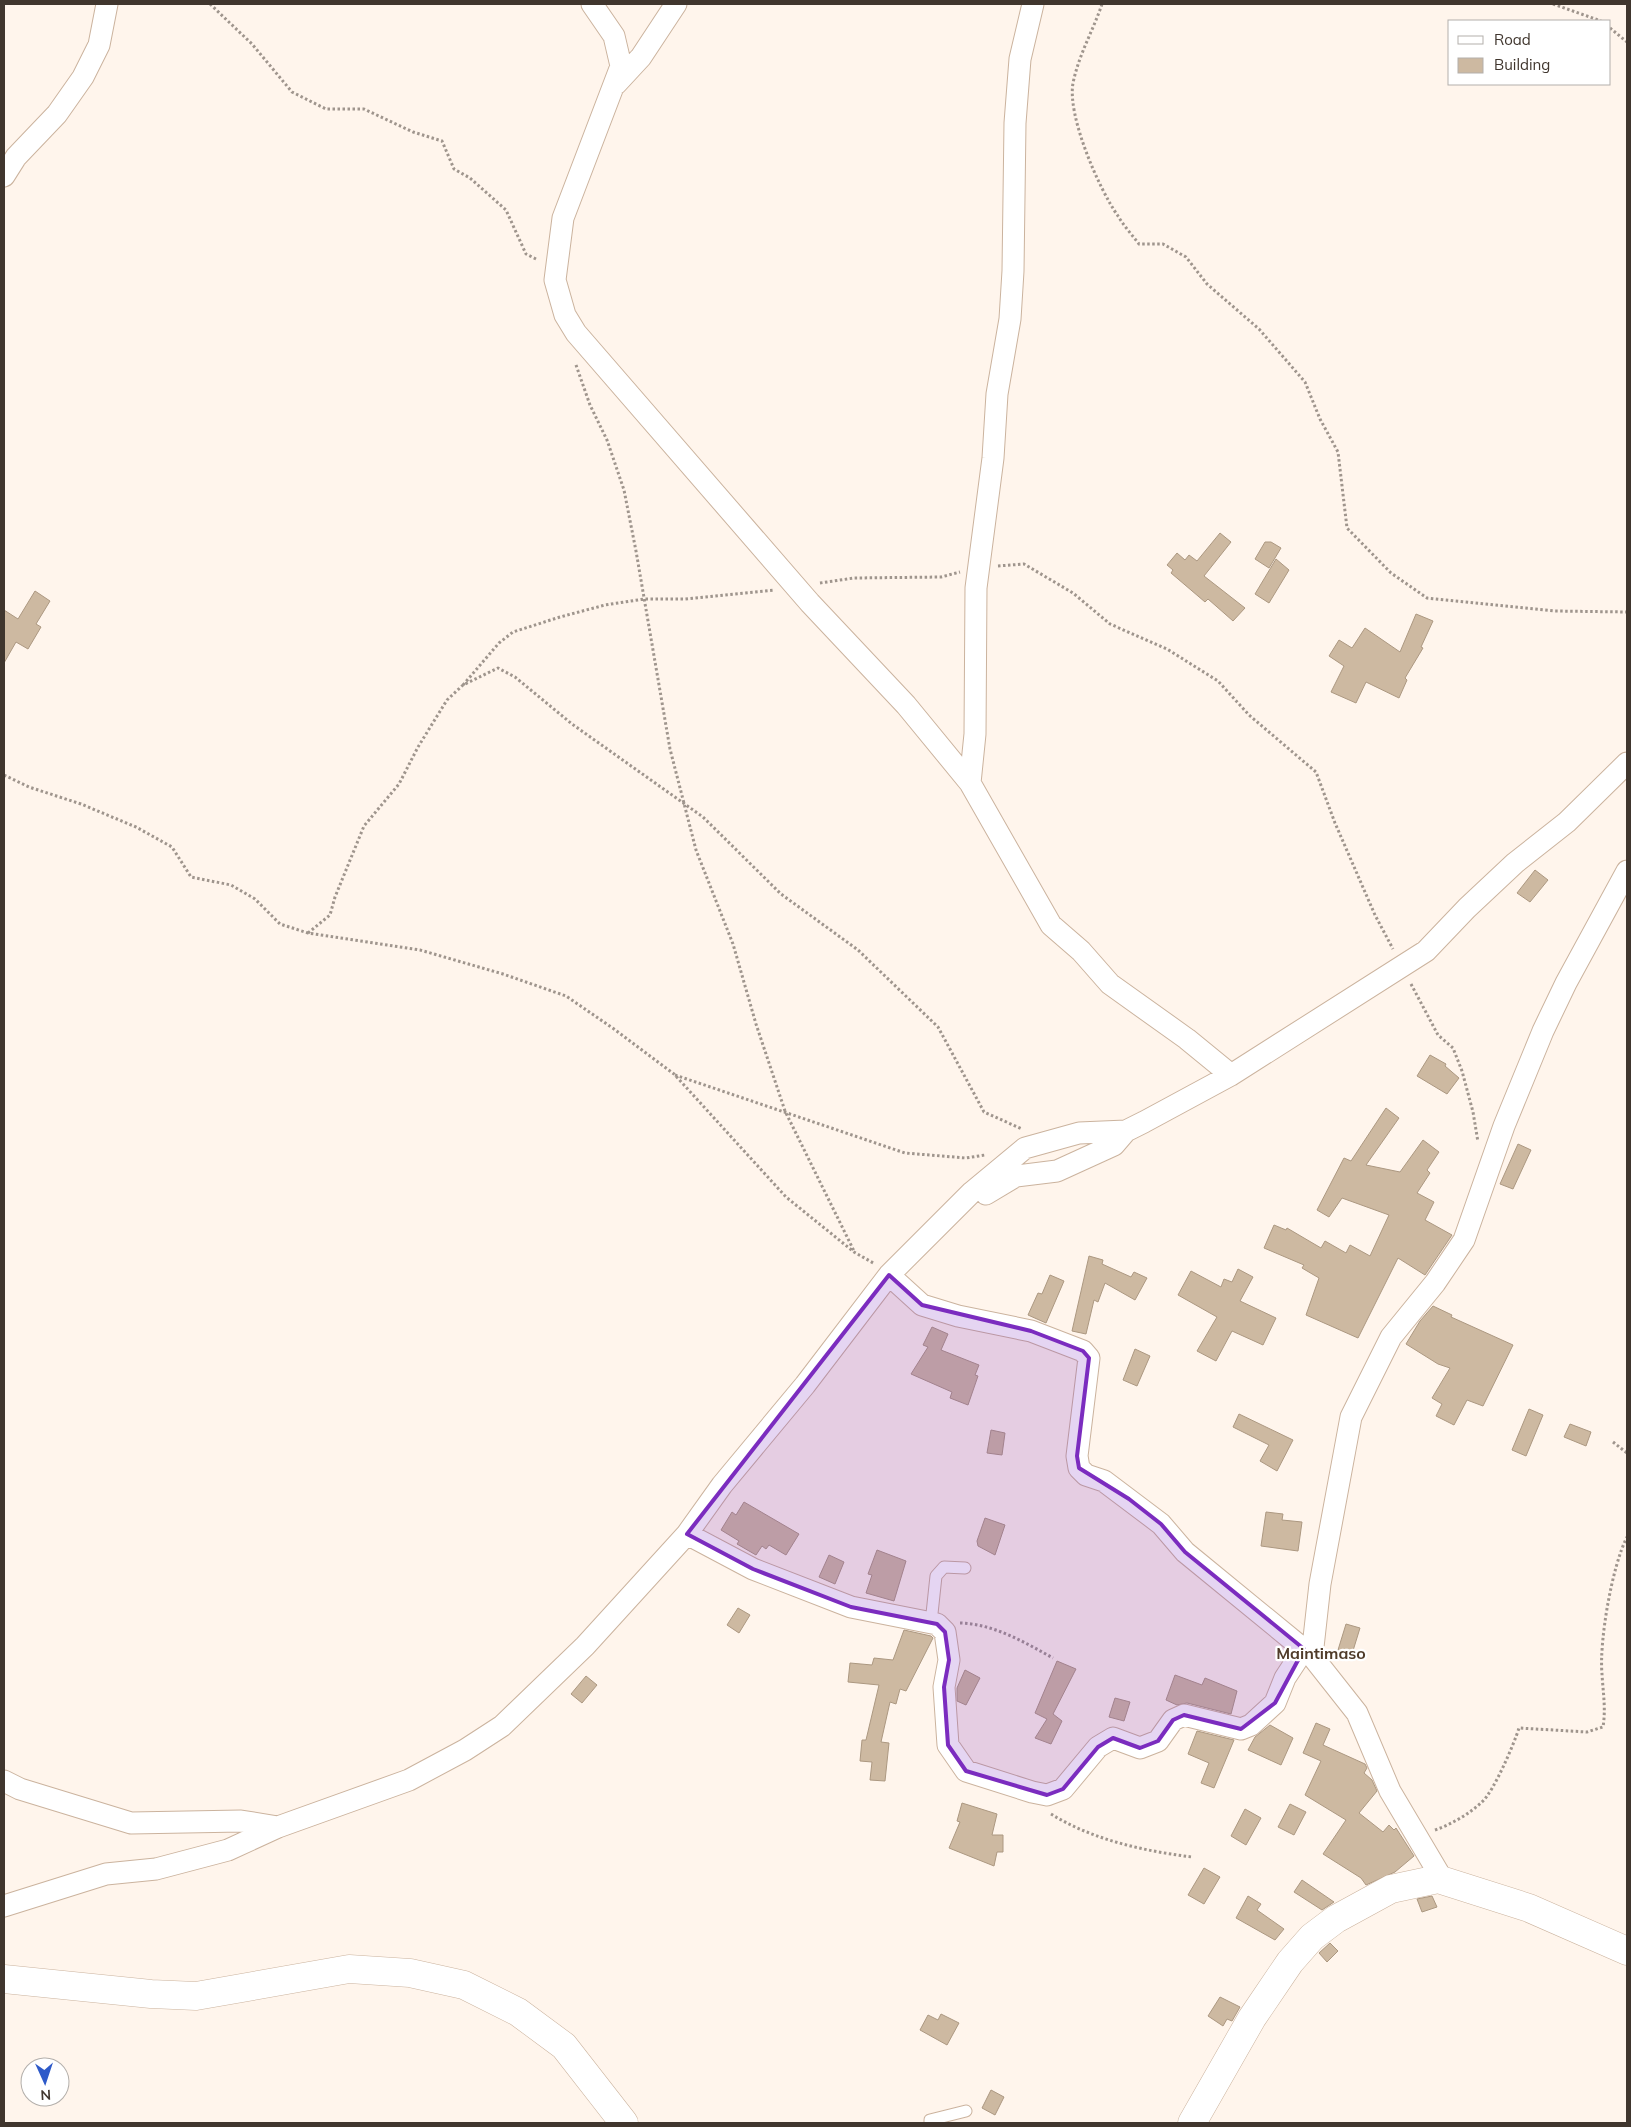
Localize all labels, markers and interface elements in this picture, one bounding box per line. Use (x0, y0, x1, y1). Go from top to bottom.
legend (1448, 20, 1611, 85)
text: Road (1494, 30, 1531, 49)
text: Building (1494, 55, 1550, 74)
district label: Maintimaso (1276, 1643, 1366, 1663)
north arrow (20, 2057, 70, 2107)
text: N (40, 2086, 51, 2104)

